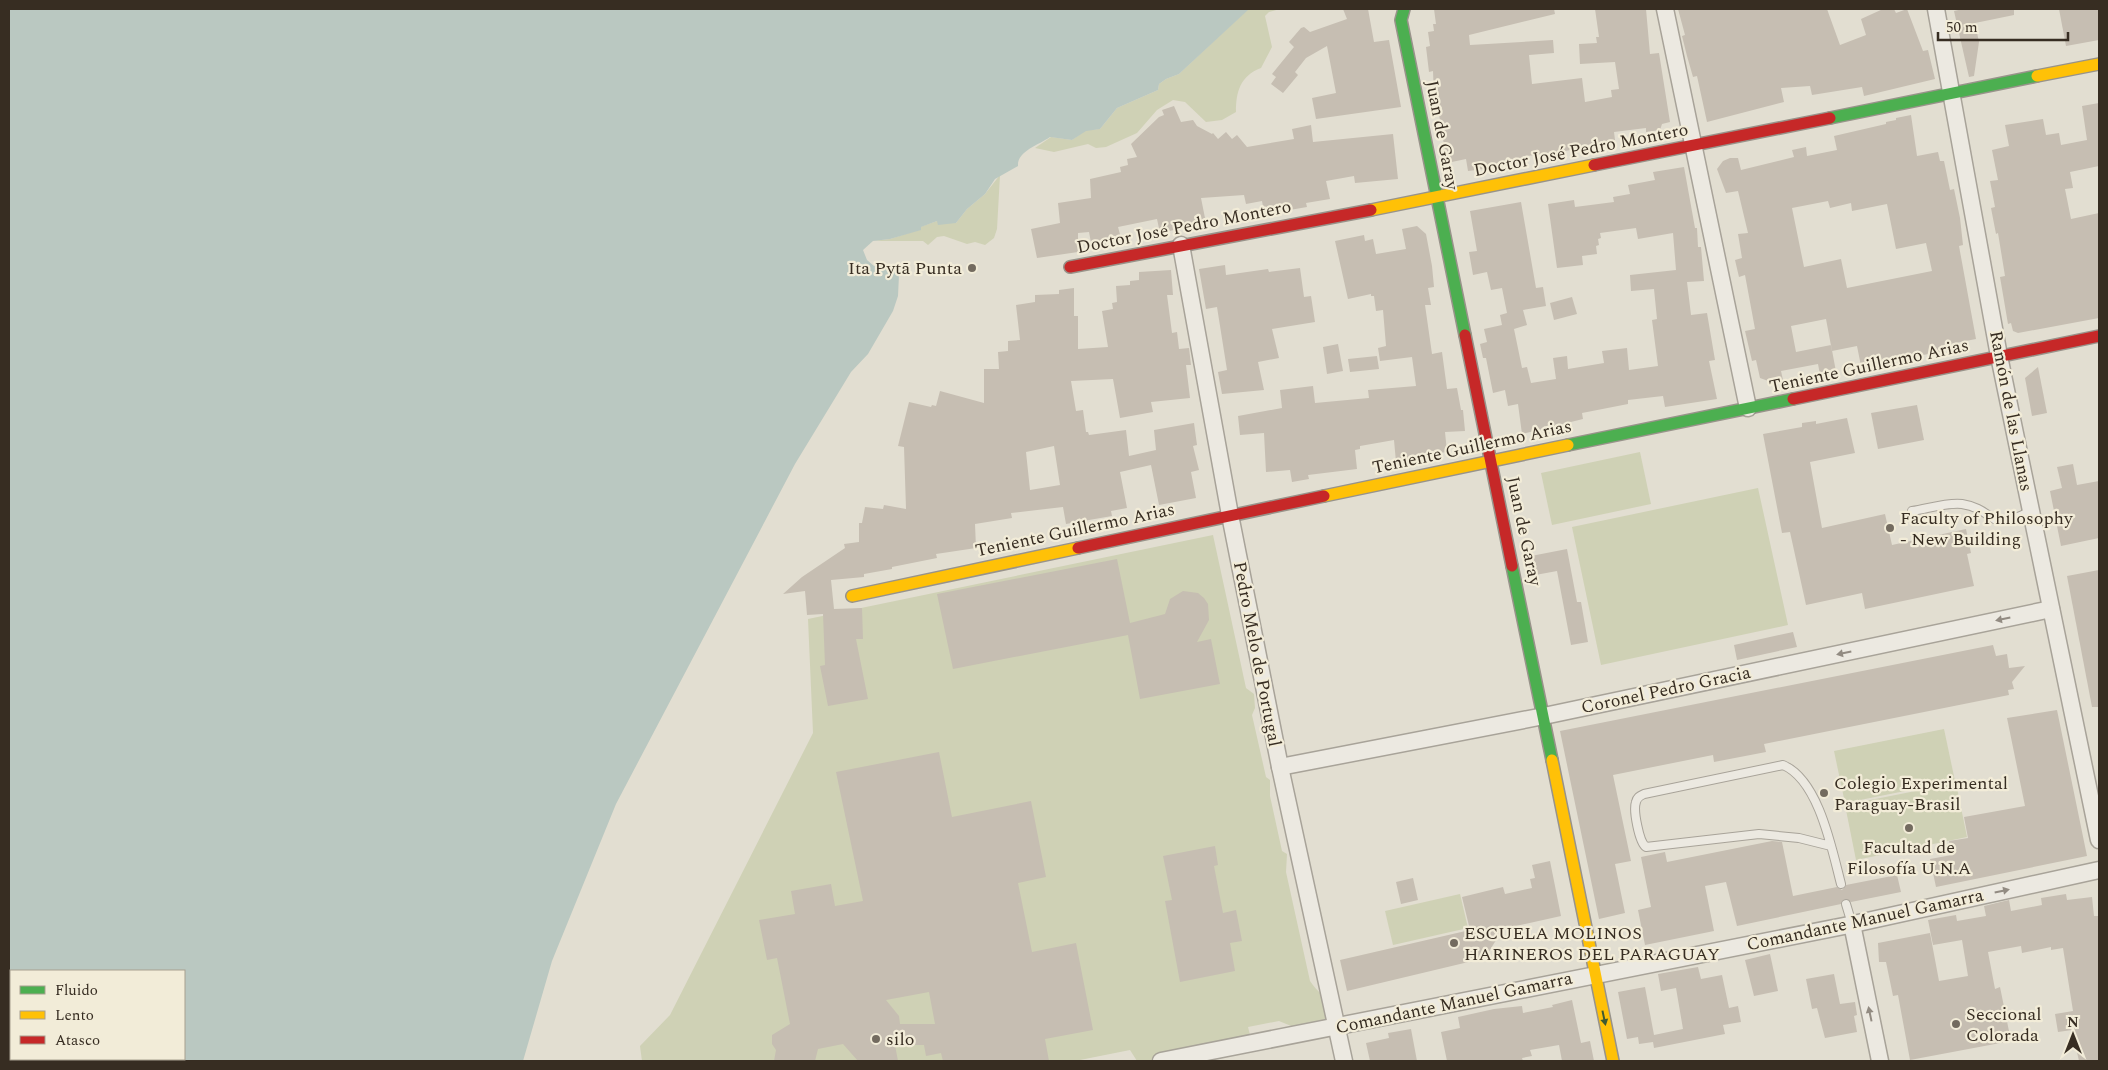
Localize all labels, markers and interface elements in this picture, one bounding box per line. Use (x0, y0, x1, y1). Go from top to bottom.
scale bar (1938, 10, 2068, 42)
text: 50 m (1946, 16, 1978, 39)
street label: Juan de Garay (1418, 78, 1466, 194)
street label: Doctor José Pedro Montero (1471, 116, 1691, 184)
street label: Doctor José Pedro Montero (1074, 193, 1294, 261)
place label: Ita Pytã Punta (848, 255, 962, 282)
marker: Ita Pytã Punta (966, 262, 978, 274)
street label: Ramón de las Llanas (1982, 328, 2040, 494)
street label: Teniente Guillermo Arias (1767, 332, 1971, 400)
street label: Teniente Guillermo Arias (1370, 413, 1574, 481)
street label: Juan de Garay (1499, 474, 1549, 590)
street label: Teniente Guillermo Arias (973, 496, 1177, 564)
place label: Faculty of Philosophy - New Building (1900, 505, 2074, 553)
marker: Faculty of Philosophy - New Building (1884, 522, 1896, 534)
street label: Pedro Melo de Portugal (1226, 559, 1288, 749)
one-way arrow (1995, 615, 2010, 623)
one-way arrow (1836, 649, 1852, 657)
street label: Coronel Pedro Gracia (1579, 659, 1754, 721)
place label: Colegio Experimental Paraguay-Brasil (1834, 770, 2008, 818)
marker: Colegio Experimental Paraguay-Brasil (1818, 787, 1830, 799)
marker: Facultad de Filosofía U.N.A (1903, 822, 1915, 834)
place label: Facultad de Filosofía U.N.A (1847, 834, 1971, 882)
street label: Comandante Manuel Gamarra (1744, 882, 1986, 958)
one-way arrow (1994, 887, 2009, 895)
place label: ESCUELA MOLINOS HARINEROS DEL PARAGUAY (1464, 920, 1720, 968)
marker: ESCUELA MOLINOS HARINEROS DEL PARAGUAY (1448, 937, 1460, 949)
street label: Comandante Manuel Gamarra (1333, 965, 1575, 1041)
legend (10, 970, 185, 1060)
text: Fluido (55, 979, 98, 1002)
place label: Seccional Colorada (1966, 1001, 2042, 1049)
text: Lento (55, 1004, 94, 1027)
one-way arrow (1866, 1006, 1874, 1021)
one-way arrow (1600, 1010, 1608, 1025)
north arrow (2048, 1010, 2098, 1060)
text: N (2067, 1012, 2079, 1033)
marker: Seccional Colorada (1950, 1018, 1962, 1030)
place label: silo (886, 1026, 914, 1053)
text: Atasco (55, 1029, 100, 1052)
marker: silo (870, 1033, 882, 1045)

